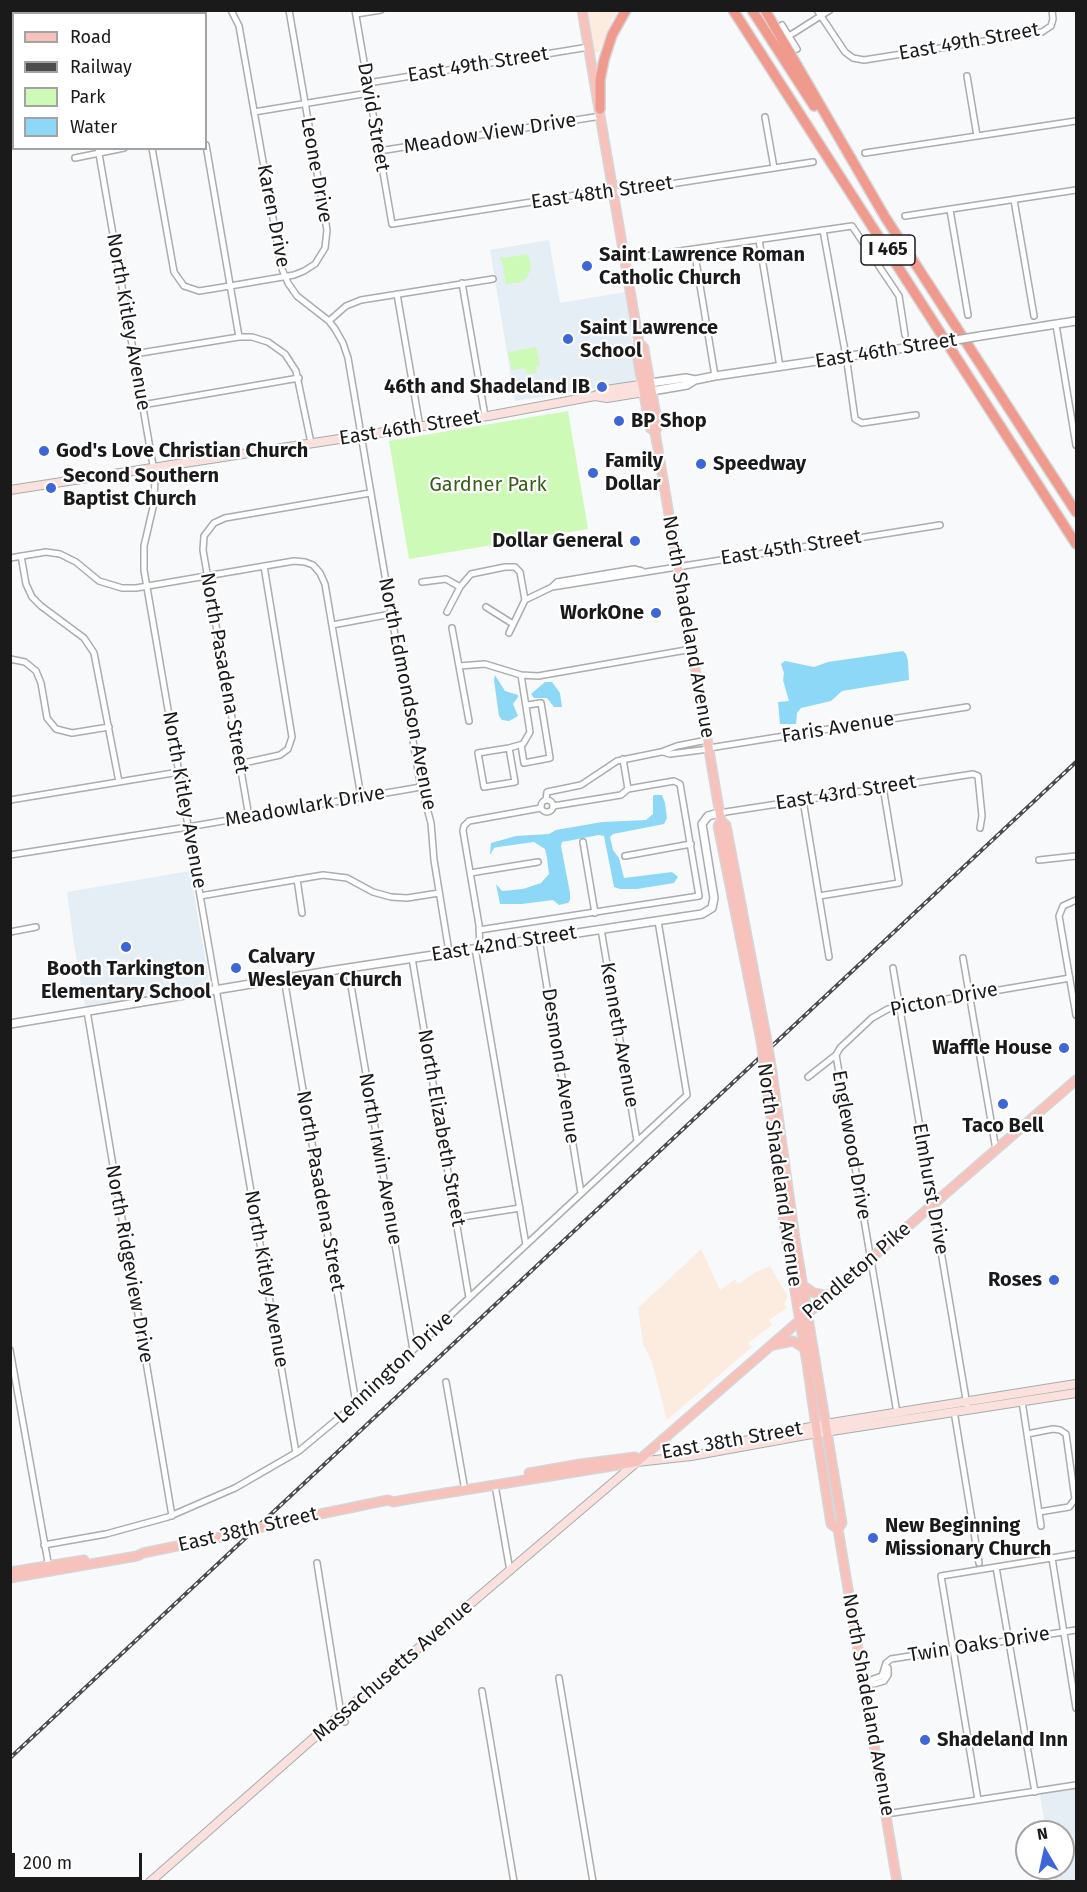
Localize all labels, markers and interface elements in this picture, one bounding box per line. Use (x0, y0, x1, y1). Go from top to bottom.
legend (12, 12, 207, 150)
street label: East 49th Street (897, 18, 1041, 66)
text: Road (70, 26, 112, 48)
street label: East 49th Street (406, 42, 550, 88)
text: Railway (70, 56, 132, 78)
street label: David Street (352, 61, 394, 173)
text: Park (70, 86, 105, 108)
street label: Meadow View Drive (402, 108, 578, 160)
street label: Leone Drive (295, 115, 337, 225)
text: Water (70, 116, 117, 138)
street label: Karen Drive (251, 162, 295, 270)
street label: East 48th Street (529, 171, 675, 215)
street label: North Kitley Avenue (101, 231, 155, 413)
road number: I 465 (861, 235, 915, 265)
place label: Saint Lawrence Roman Catholic Church (599, 243, 805, 290)
marker: Saint Lawrence Roman Catholic Church (580, 259, 594, 273)
place label: Saint Lawrence School (580, 316, 718, 363)
street label: East 46th Street (814, 328, 958, 374)
marker: Saint Lawrence School (561, 332, 575, 346)
place label: 46th and Shadeland IB (384, 375, 590, 399)
marker: 46th and Shadeland IB (595, 380, 609, 394)
street label: East 46th Street (338, 405, 482, 451)
place label: BP Shop (631, 409, 707, 433)
marker: BP Shop (612, 414, 626, 428)
place label: God's Love Christian Church (56, 439, 308, 463)
marker: God's Love Christian Church (37, 444, 51, 458)
place label: Family Dollar (605, 449, 663, 496)
place label: Speedway (713, 452, 806, 476)
marker: Speedway (694, 457, 708, 471)
place label: Second Southern Baptist Church (63, 464, 219, 511)
marker: Family Dollar (586, 466, 600, 480)
park label: Gardner Park (429, 473, 547, 497)
marker: Second Southern Baptist Church (44, 481, 58, 495)
street label: North Shadeland Avenue (657, 514, 719, 740)
street label: East 45th Street (719, 525, 863, 571)
place label: Dollar General (492, 529, 623, 553)
marker: Dollar General (628, 534, 642, 548)
street label: North Pasadena Street (195, 571, 253, 775)
street label: North Edmondson Avenue (373, 576, 441, 812)
place label: WorkOne (560, 601, 644, 625)
marker: WorkOne (649, 606, 663, 620)
street label: Faris Avenue (780, 707, 896, 749)
street label: North Kitley Avenue (157, 709, 211, 891)
street label: East 43rd Street (774, 770, 918, 816)
street label: Meadowlark Drive (223, 781, 387, 833)
street label: East 42nd Street (430, 921, 578, 967)
marker: Booth Tarkington Elementary School (119, 940, 133, 954)
place label: Calvary Wesleyan Church (248, 945, 402, 992)
place label: Booth Tarkington Elementary School (41, 957, 211, 1004)
street label: Kenneth Avenue (594, 960, 644, 1110)
marker: Calvary Wesleyan Church (229, 961, 243, 975)
street label: Picton Drive (888, 978, 1000, 1022)
street label: Desmond Avenue (536, 986, 584, 1146)
street label: North Elizabeth Street (412, 1027, 470, 1229)
place label: Waffle House (932, 1036, 1052, 1060)
marker: Waffle House (1057, 1041, 1071, 1055)
street label: North Shadeland Avenue (751, 1062, 807, 1288)
street label: Englewood Drive (826, 1068, 876, 1222)
street label: North Irwin Avenue (353, 1071, 407, 1247)
street label: North Pasadena Street (291, 1089, 349, 1293)
marker: Taco Bell (996, 1097, 1010, 1111)
place label: Taco Bell (962, 1114, 1044, 1138)
street label: Elmhurst Drive (907, 1121, 953, 1257)
street label: North Ridgeview Drive (100, 1163, 158, 1365)
street label: North Kitley Avenue (239, 1188, 293, 1370)
street label: Pendleton Pike (798, 1217, 916, 1325)
place label: Roses (988, 1268, 1042, 1292)
marker: Roses (1047, 1273, 1061, 1287)
street label: Lennington Drive (329, 1307, 459, 1429)
street label: East 38th Street (660, 1417, 804, 1465)
street label: East 38th Street (176, 1502, 320, 1558)
place label: New Beginning Missionary Church (885, 1514, 1051, 1561)
marker: New Beginning Missionary Church (866, 1531, 880, 1545)
street label: North Shadeland Avenue (837, 1592, 899, 1818)
street label: Massachusetts Avenue (308, 1595, 478, 1747)
street label: Twin Oaks Drive (907, 1622, 1051, 1668)
place label: Shadeland Inn (937, 1728, 1068, 1752)
marker: Shadeland Inn (918, 1733, 932, 1747)
north arrow (1015, 1820, 1075, 1880)
text: N (1036, 1823, 1049, 1844)
scale bar (15, 1841, 146, 1879)
text: 200 m (23, 1852, 72, 1874)

